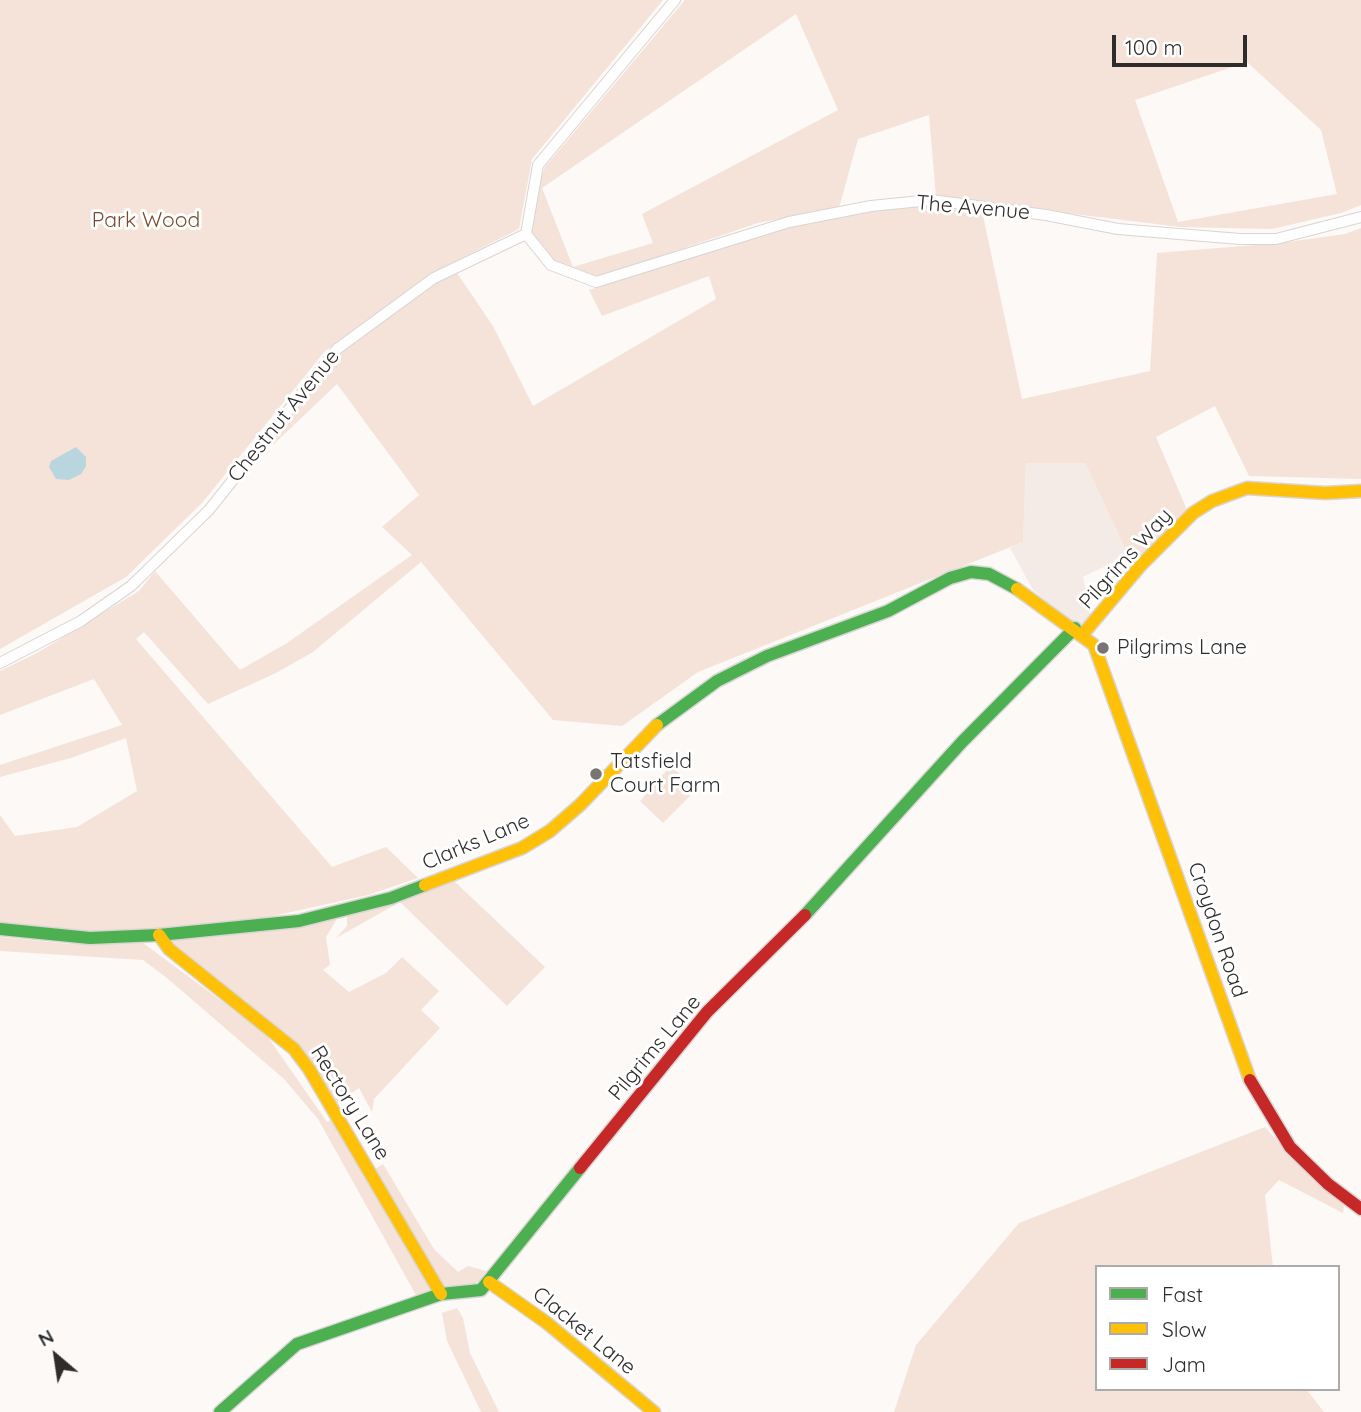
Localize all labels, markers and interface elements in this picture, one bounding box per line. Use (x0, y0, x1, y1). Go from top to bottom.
scale bar (1116, 21, 1251, 65)
text: 100 m (1125, 34, 1183, 60)
street label: The Avenue (915, 190, 1031, 226)
park label: Park Wood (92, 208, 200, 234)
street label: Chestnut Avenue (223, 345, 345, 487)
street label: Pilgrims Way (1074, 503, 1178, 615)
place label: Pilgrims Lane (1117, 635, 1247, 661)
marker: Pilgrims Lane (1095, 640, 1111, 656)
place label: Tatsfield Court Farm (610, 749, 721, 799)
marker: Tatsfield Court Farm (588, 766, 604, 782)
street label: Clarks Lane (419, 808, 533, 876)
street label: Croydon Road (1182, 859, 1252, 1001)
street label: Pilgrims Lane (604, 990, 706, 1106)
street label: Rectory Lane (305, 1041, 395, 1165)
legend (1095, 1265, 1340, 1391)
text: Fast (1162, 1281, 1203, 1307)
street label: Clacket Lane (527, 1282, 641, 1380)
text: Slow (1162, 1316, 1207, 1342)
north arrow (21, 1321, 91, 1391)
text: N (34, 1324, 58, 1352)
text: Jam (1162, 1351, 1206, 1377)

